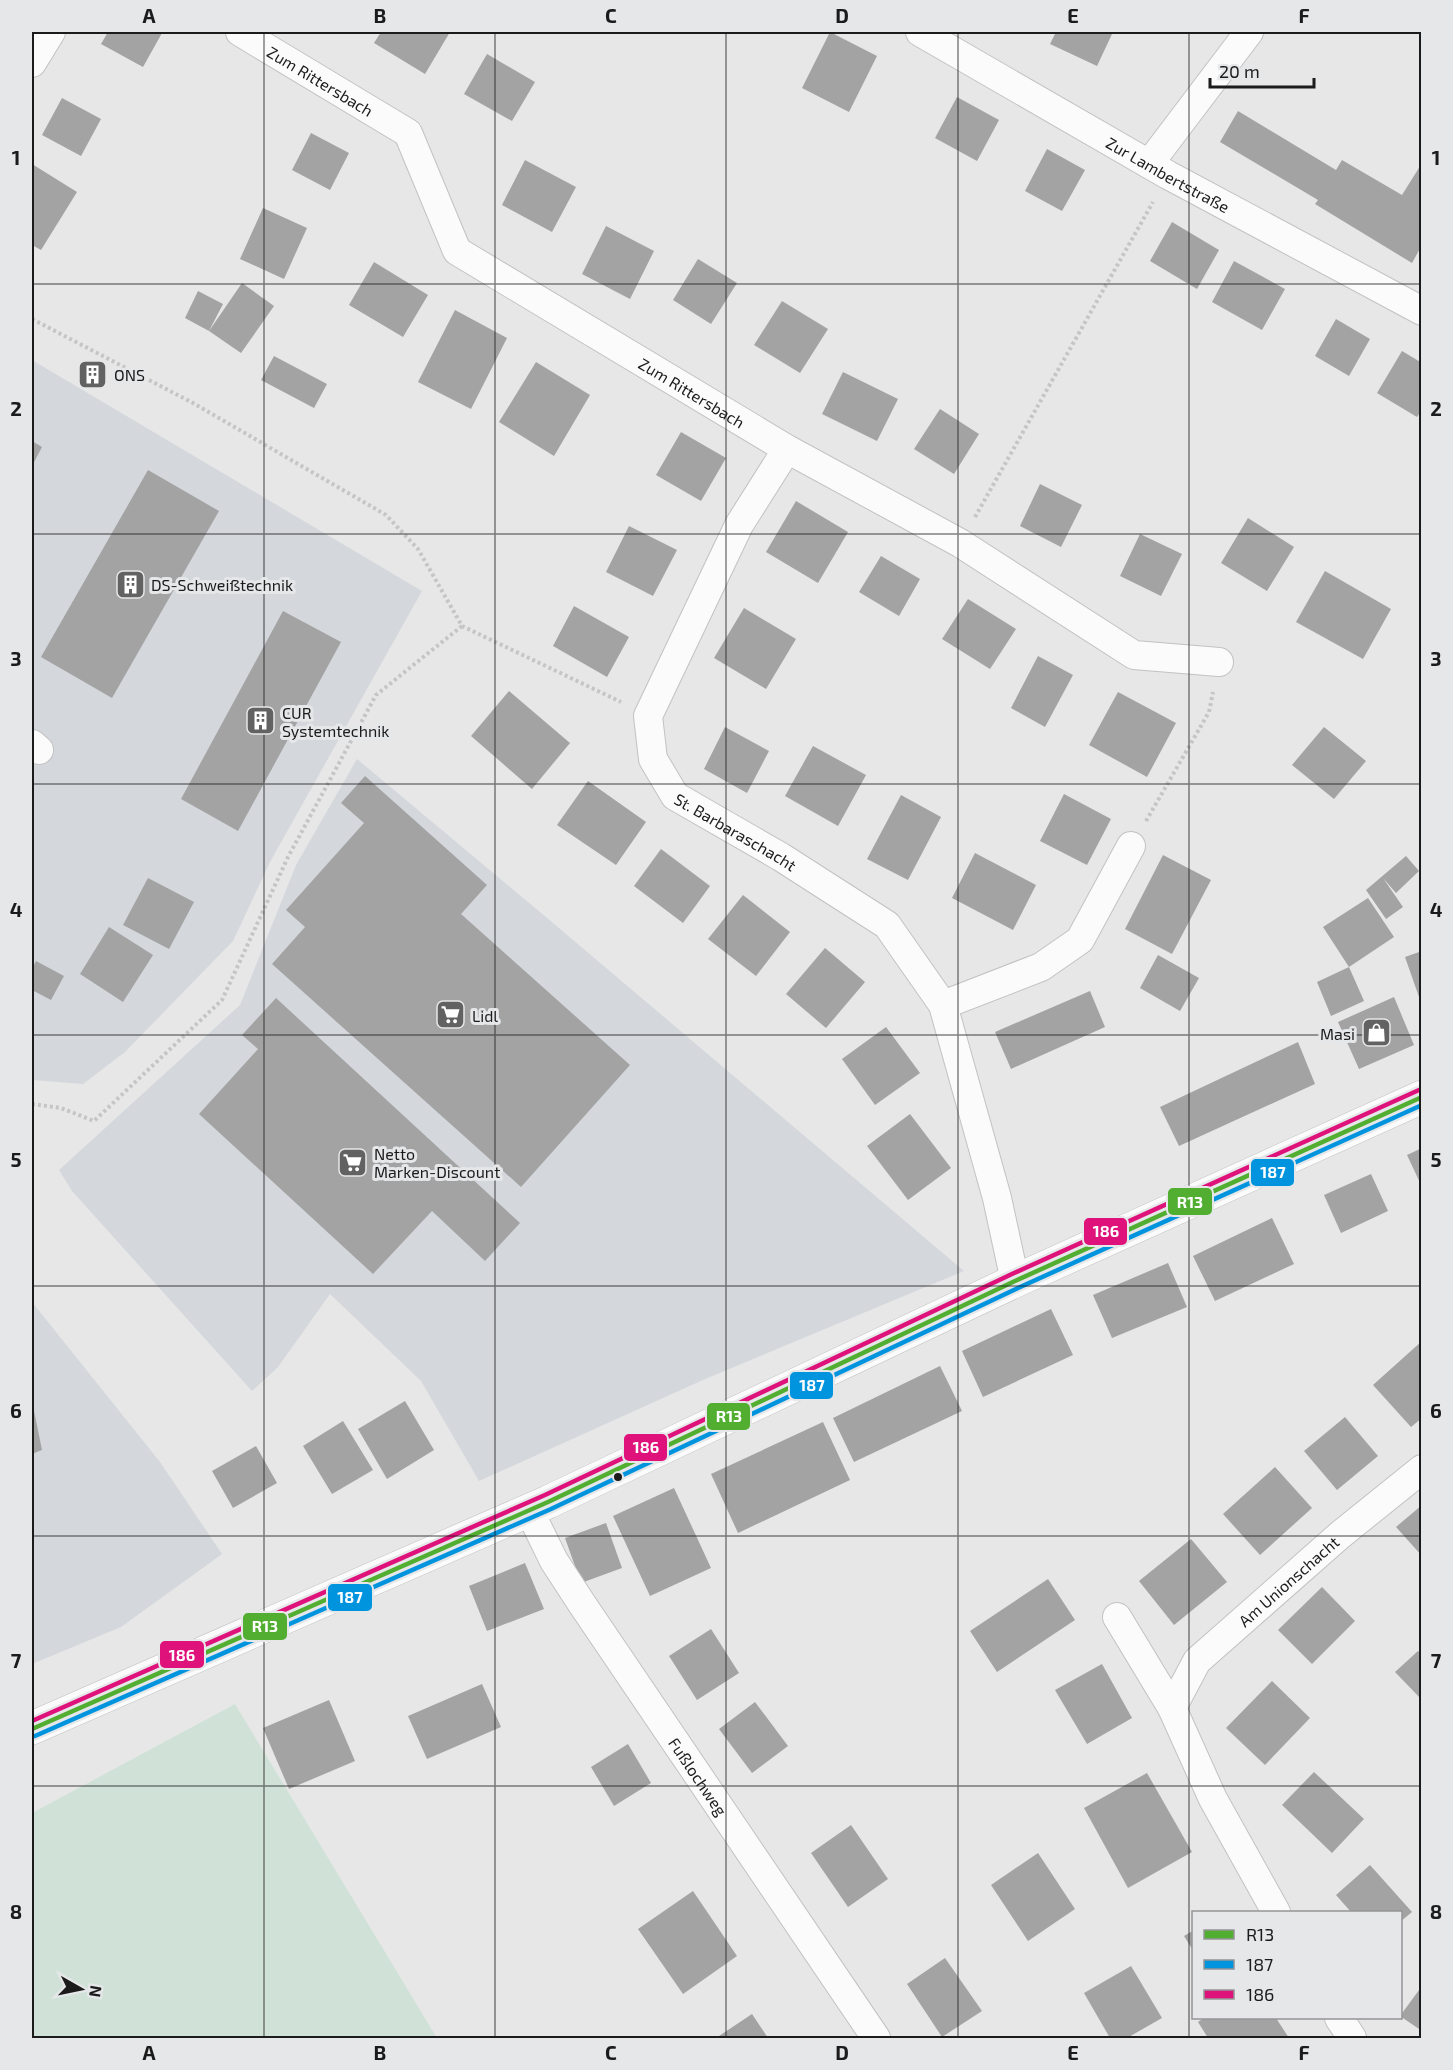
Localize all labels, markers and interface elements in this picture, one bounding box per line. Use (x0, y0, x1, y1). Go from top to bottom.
text: A (142, 3, 156, 27)
text: B (374, 3, 386, 27)
text: C (605, 3, 617, 27)
text: D (835, 3, 849, 27)
text: E (1067, 3, 1079, 27)
text: F (1298, 3, 1310, 27)
street label: Zum Rittersbach (264, 41, 377, 120)
scale bar (1210, 51, 1314, 89)
text: 20 m (1219, 60, 1260, 82)
street label: Zur Lambertstraße (1103, 132, 1233, 216)
text: 1 (12, 145, 20, 169)
text: 1 (1432, 145, 1440, 169)
street label: Zum Rittersbach (636, 353, 749, 431)
building icon: ONS (77, 358, 109, 390)
place label: ONS (114, 365, 145, 384)
text: 2 (10, 396, 22, 420)
text: 2 (1430, 396, 1442, 420)
building icon: DS-Schweißtechnik (114, 568, 146, 600)
place label: DS-Schweißtechnik (151, 575, 293, 594)
text: 3 (10, 646, 22, 670)
text: 3 (1430, 646, 1442, 670)
place label: CUR Systemtechnik (282, 703, 389, 740)
building icon: CUR Systemtechnik (245, 705, 277, 737)
street label: St. Barbaraschacht (671, 788, 800, 874)
text: 4 (10, 897, 23, 921)
text: 4 (1430, 897, 1443, 921)
supermarket icon: Lidl (435, 999, 467, 1031)
place label: Lidl (472, 1006, 498, 1025)
shop icon: Masi (1360, 1017, 1392, 1049)
place label: Masi (1320, 1024, 1355, 1043)
place label: Netto Marken-Discount (374, 1144, 500, 1181)
supermarket icon: Netto Marken-Discount (337, 1146, 369, 1178)
text: 5 (10, 1147, 22, 1171)
text: 5 (1430, 1147, 1442, 1171)
line badge: 187 (1250, 1158, 1295, 1187)
text: 187 (1260, 1162, 1286, 1181)
line badge: R13 (1167, 1187, 1213, 1216)
text: R13 (1177, 1192, 1203, 1211)
line badge: 186 (1083, 1217, 1128, 1246)
text: 186 (1093, 1221, 1119, 1240)
line badge: 187 (789, 1371, 834, 1400)
text: 187 (799, 1375, 825, 1394)
text: 6 (10, 1398, 22, 1422)
text: 6 (1430, 1398, 1442, 1422)
line badge: R13 (706, 1402, 751, 1431)
text: R13 (716, 1406, 742, 1425)
line badge: 186 (623, 1433, 668, 1462)
text: 186 (633, 1437, 659, 1456)
unlabelled marker (612, 1471, 624, 1483)
street label: Am Unionschacht (1234, 1531, 1342, 1630)
line badge: 187 (327, 1583, 373, 1612)
text: 187 (337, 1587, 363, 1606)
line badge: R13 (242, 1612, 288, 1641)
text: R13 (252, 1616, 278, 1635)
line badge: 186 (159, 1640, 205, 1669)
text: 186 (169, 1645, 195, 1664)
text: 7 (11, 1648, 22, 1672)
text: 7 (1431, 1648, 1442, 1672)
street label: Fußlochweg (665, 1734, 732, 1819)
text: 8 (10, 1899, 22, 1923)
text: 8 (1430, 1899, 1442, 1923)
legend (1192, 1911, 1402, 2019)
text: R13 (1246, 1923, 1274, 1945)
text: 187 (1246, 1953, 1273, 1975)
north arrow (51, 1959, 111, 2019)
text: 186 (1246, 1983, 1274, 2005)
text: N (86, 1984, 107, 1999)
text: A (142, 2040, 156, 2064)
text: B (374, 2040, 386, 2064)
text: C (605, 2040, 617, 2064)
text: D (835, 2040, 849, 2064)
text: E (1067, 2040, 1079, 2064)
text: F (1298, 2040, 1310, 2064)

